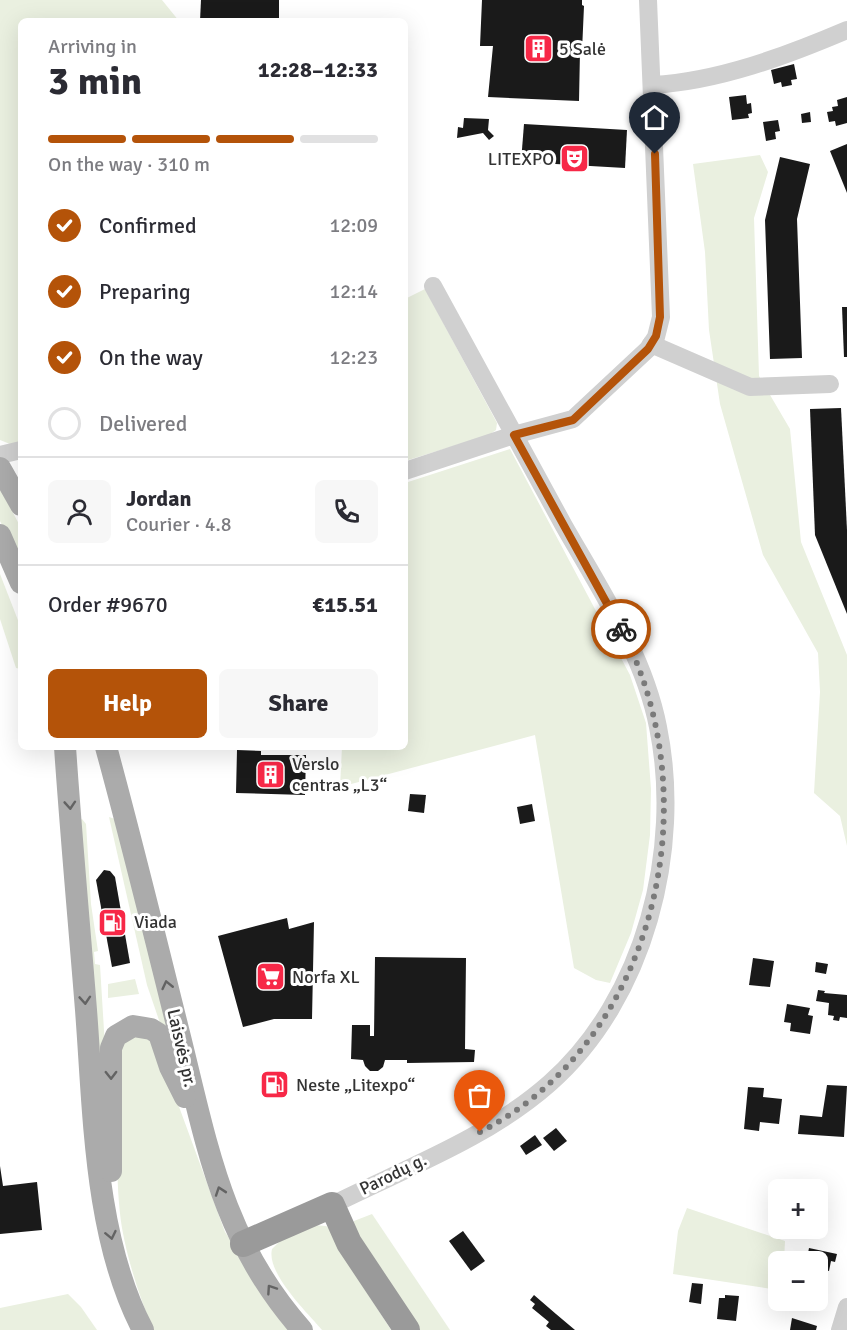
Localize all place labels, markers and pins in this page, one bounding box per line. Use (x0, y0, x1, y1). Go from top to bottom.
building icon: 5 Salė (522, 33, 554, 65)
place label: 5 Salė (559, 38, 606, 60)
pin (629, 92, 680, 154)
theatre icon: LITEXPO (559, 143, 591, 175)
place label: LITEXPO (488, 148, 554, 170)
place label: Verslo centras „L3“ (292, 753, 387, 796)
building icon: Verslo centras „L3“ (255, 758, 287, 790)
fuel station icon: Viada (97, 906, 129, 938)
place label: Viada (134, 911, 177, 933)
supermarket icon: Norfa XL (255, 961, 287, 993)
place label: Norfa XL (292, 966, 360, 988)
fuel station icon: Neste „Litexpo“ (259, 1069, 291, 1101)
pin (454, 1070, 505, 1132)
place label: Neste „Litexpo“ (296, 1074, 416, 1096)

